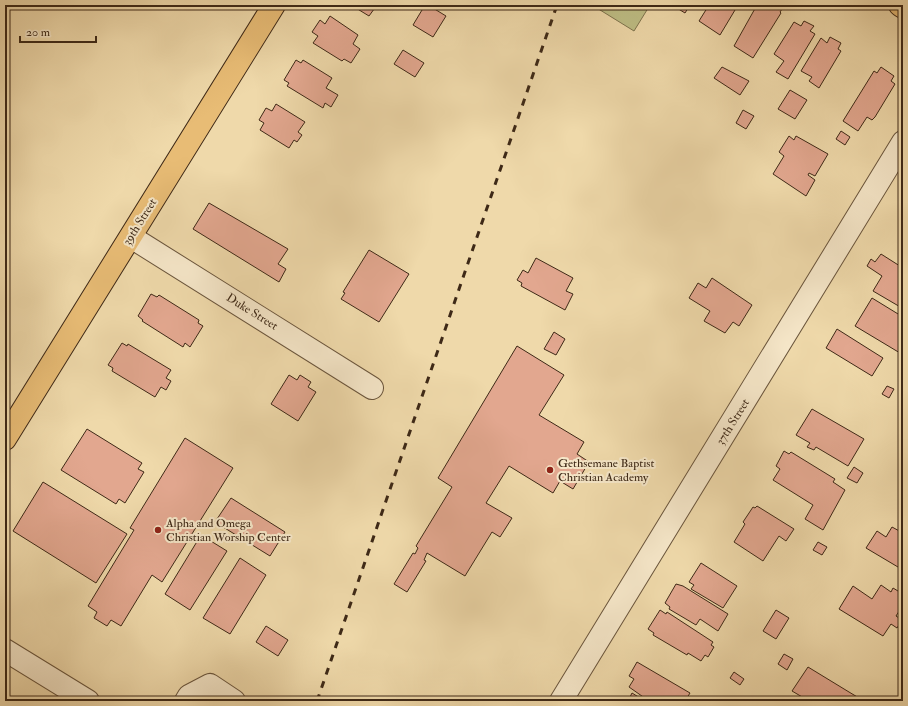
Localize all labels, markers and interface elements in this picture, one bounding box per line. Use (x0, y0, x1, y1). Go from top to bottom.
scale bar (20, 18, 96, 44)
text: 20 m (26, 25, 51, 40)
street label: 39th Street (120, 196, 160, 248)
street label: Duke Street (223, 290, 281, 334)
street label: 37th Street (713, 396, 753, 448)
place label: Gethsemane Baptist Christian Academy (558, 456, 654, 485)
marker: Gethsemane Baptist Christian Academy (545, 465, 555, 475)
place label: Alpha and Omega Christian Worship Center (165, 516, 291, 545)
marker: Alpha and Omega Christian Worship Center (153, 525, 163, 535)

